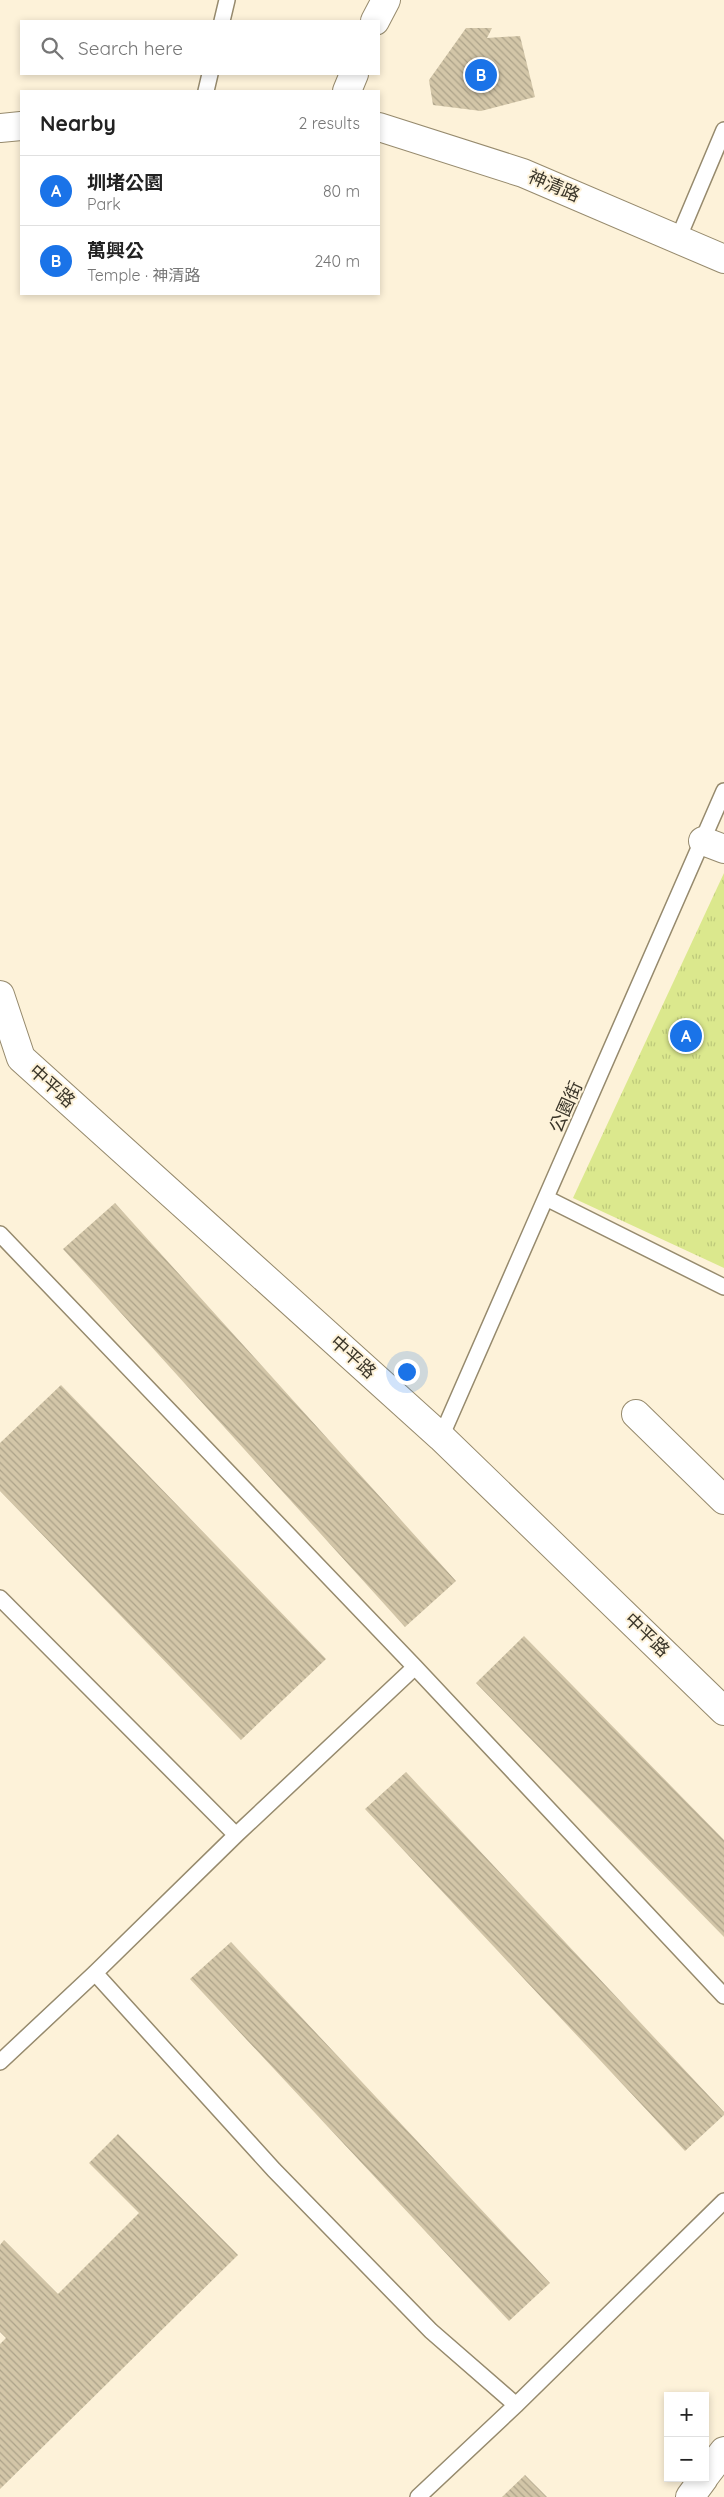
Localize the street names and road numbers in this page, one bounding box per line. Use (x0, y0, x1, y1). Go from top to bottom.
street label: 神清路 (525, 164, 584, 207)
street label: 中平路 (25, 1059, 80, 1112)
street label: 公園街 (544, 1077, 587, 1136)
street label: 中平路 (326, 1330, 381, 1383)
street label: 中平路 (620, 1608, 675, 1662)

